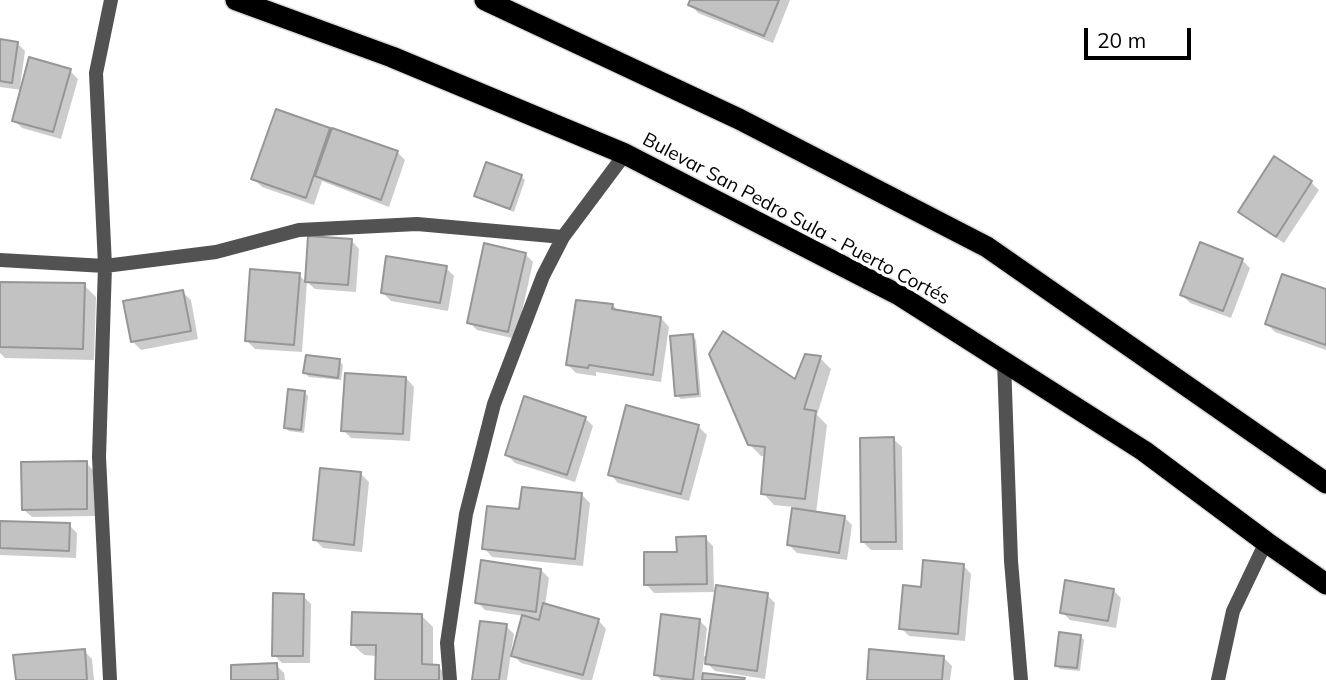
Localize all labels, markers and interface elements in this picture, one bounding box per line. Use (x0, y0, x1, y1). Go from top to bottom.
scale bar (1088, 14, 1195, 58)
text: 20 m (1097, 27, 1146, 53)
street label: Bulevar San Pedro Sula - Puerto Cortés (639, 128, 953, 310)

